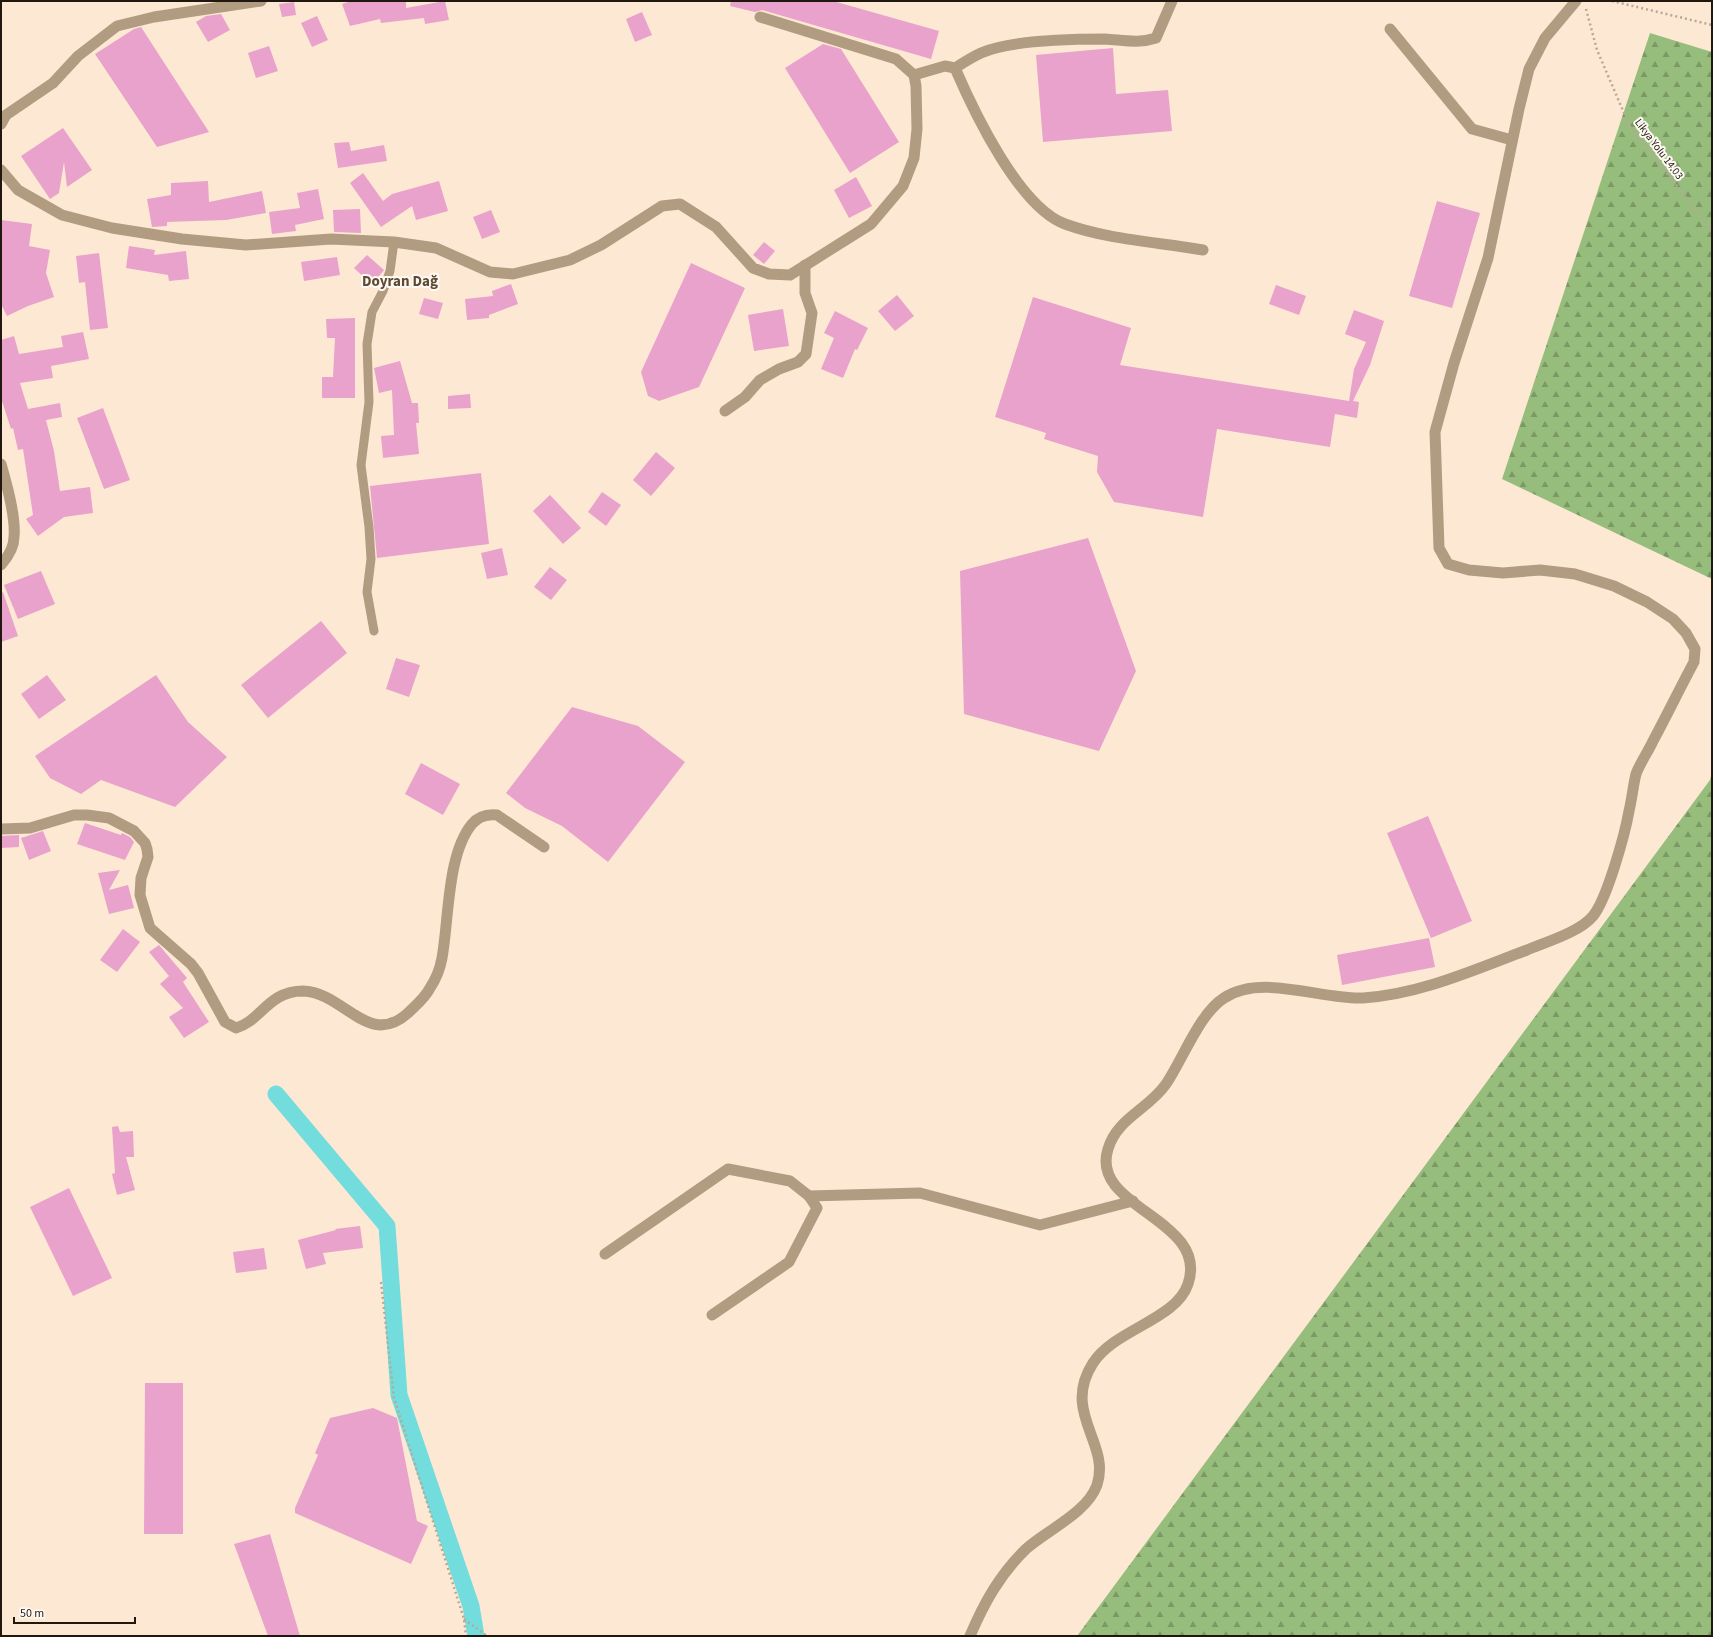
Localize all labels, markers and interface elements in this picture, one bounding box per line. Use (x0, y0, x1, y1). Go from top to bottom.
street label: Likya Yolu 14.03 (1631, 116, 1687, 182)
district label: Doyran Dağ (362, 271, 438, 292)
scale bar (14, 1599, 135, 1625)
text: 50 m (20, 1605, 44, 1622)

